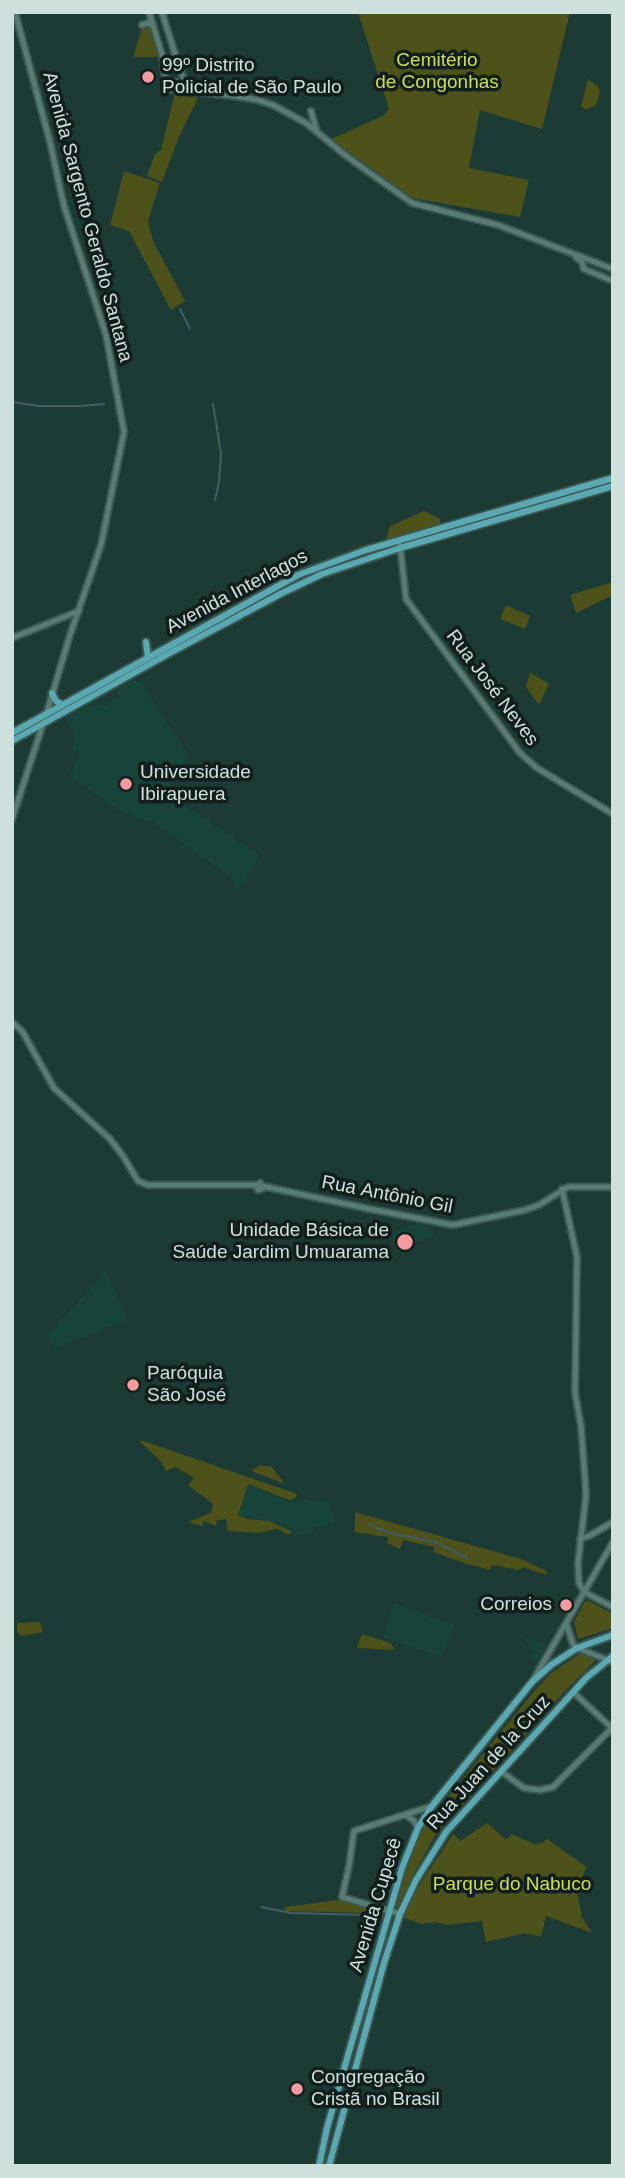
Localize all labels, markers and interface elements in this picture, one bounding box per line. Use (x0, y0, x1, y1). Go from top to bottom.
park label: Cemitério de Congonhas (375, 50, 499, 94)
place label: 99º Distrito Policial de São Paulo (162, 55, 342, 99)
street label: Avenida Sargento Geraldo Santana (37, 69, 137, 365)
marker: 99º Distrito Policial de São Paulo (140, 69, 156, 85)
street label: Avenida Interlagos (162, 545, 312, 639)
street label: Rua José Neves (441, 625, 543, 751)
place label: Universidade Ibirapuera (140, 762, 251, 806)
marker: Universidade Ibirapuera (118, 776, 134, 792)
street label: Rua Antônio Gil (320, 1171, 454, 1219)
place label: Unidade Básica de Saúde Jardim Umuarama (173, 1220, 389, 1264)
marker: Unidade Básica de Saúde Jardim Umuarama (395, 1232, 415, 1252)
place label: Paróquia São José (147, 1363, 226, 1407)
marker: Paróquia São José (125, 1377, 141, 1393)
place label: Correios (480, 1594, 552, 1616)
marker: Correios (558, 1597, 574, 1613)
street label: Rua Juan de la Cruz (423, 1691, 555, 1835)
street label: Avenida Cupecê (345, 1835, 407, 1975)
park label: Parque do Nabuco (433, 1874, 591, 1896)
place label: Congregação Cristã no Brasil (311, 2067, 440, 2111)
marker: Congregação Cristã no Brasil (289, 2081, 305, 2097)

